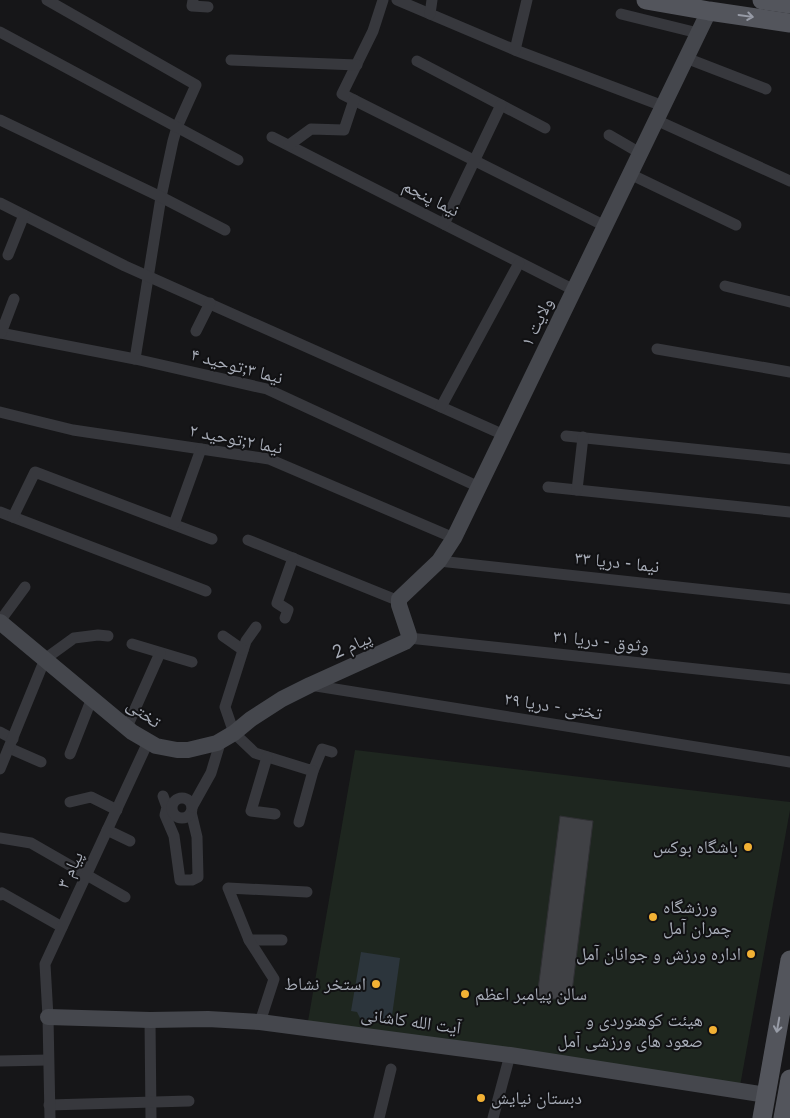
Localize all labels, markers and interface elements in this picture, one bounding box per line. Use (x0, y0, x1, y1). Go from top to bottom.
one-way arrow (738, 11, 754, 21)
street label: نیما پنجم (398, 173, 464, 223)
street label: ولایت ۱ (515, 294, 558, 350)
street label: نیما ۳;توحید ۴ (189, 342, 286, 388)
street label: نیما ۲;توحید ۲ (188, 418, 285, 458)
street label: نیما - دریا ۳۳ (574, 546, 661, 577)
street label: وثوق - دریا ۳۱ (552, 624, 650, 657)
street label: پیام 2 (328, 626, 376, 664)
street label: تختی - دریا ۲۹ (502, 686, 604, 725)
street label: تختی (123, 692, 166, 733)
place label: باشگاه‌ بوکس (653, 835, 738, 858)
marker: باشگاه‌ بوکس (742, 841, 754, 853)
street label: پيام ۳ (51, 847, 89, 893)
place label: ورزشگاه چمران آمل (663, 895, 732, 939)
marker: ورزشگاه چمران آمل (647, 911, 659, 923)
place label: اداره ورزش و جوانان آمل (576, 942, 741, 965)
marker: اداره ورزش و جوانان آمل (745, 948, 757, 960)
place label: استخر نشاط (284, 972, 366, 994)
marker: استخر نشاط (370, 978, 382, 990)
place label: سالن پیامبر اعظم (475, 982, 587, 1006)
marker: سالن پیامبر اعظم (459, 988, 471, 1000)
street label: آیت الله کاشانی (360, 1002, 463, 1039)
place label: هیئت کوهنوردی و صعود های ورزشی آمل (557, 1008, 703, 1052)
one-way arrow (773, 1017, 783, 1033)
marker: هیئت کوهنوردی و صعود های ورزشی آمل (707, 1024, 719, 1036)
place label: دبستان نیایش (491, 1086, 582, 1109)
marker: دبستان نیایش (475, 1092, 487, 1104)

